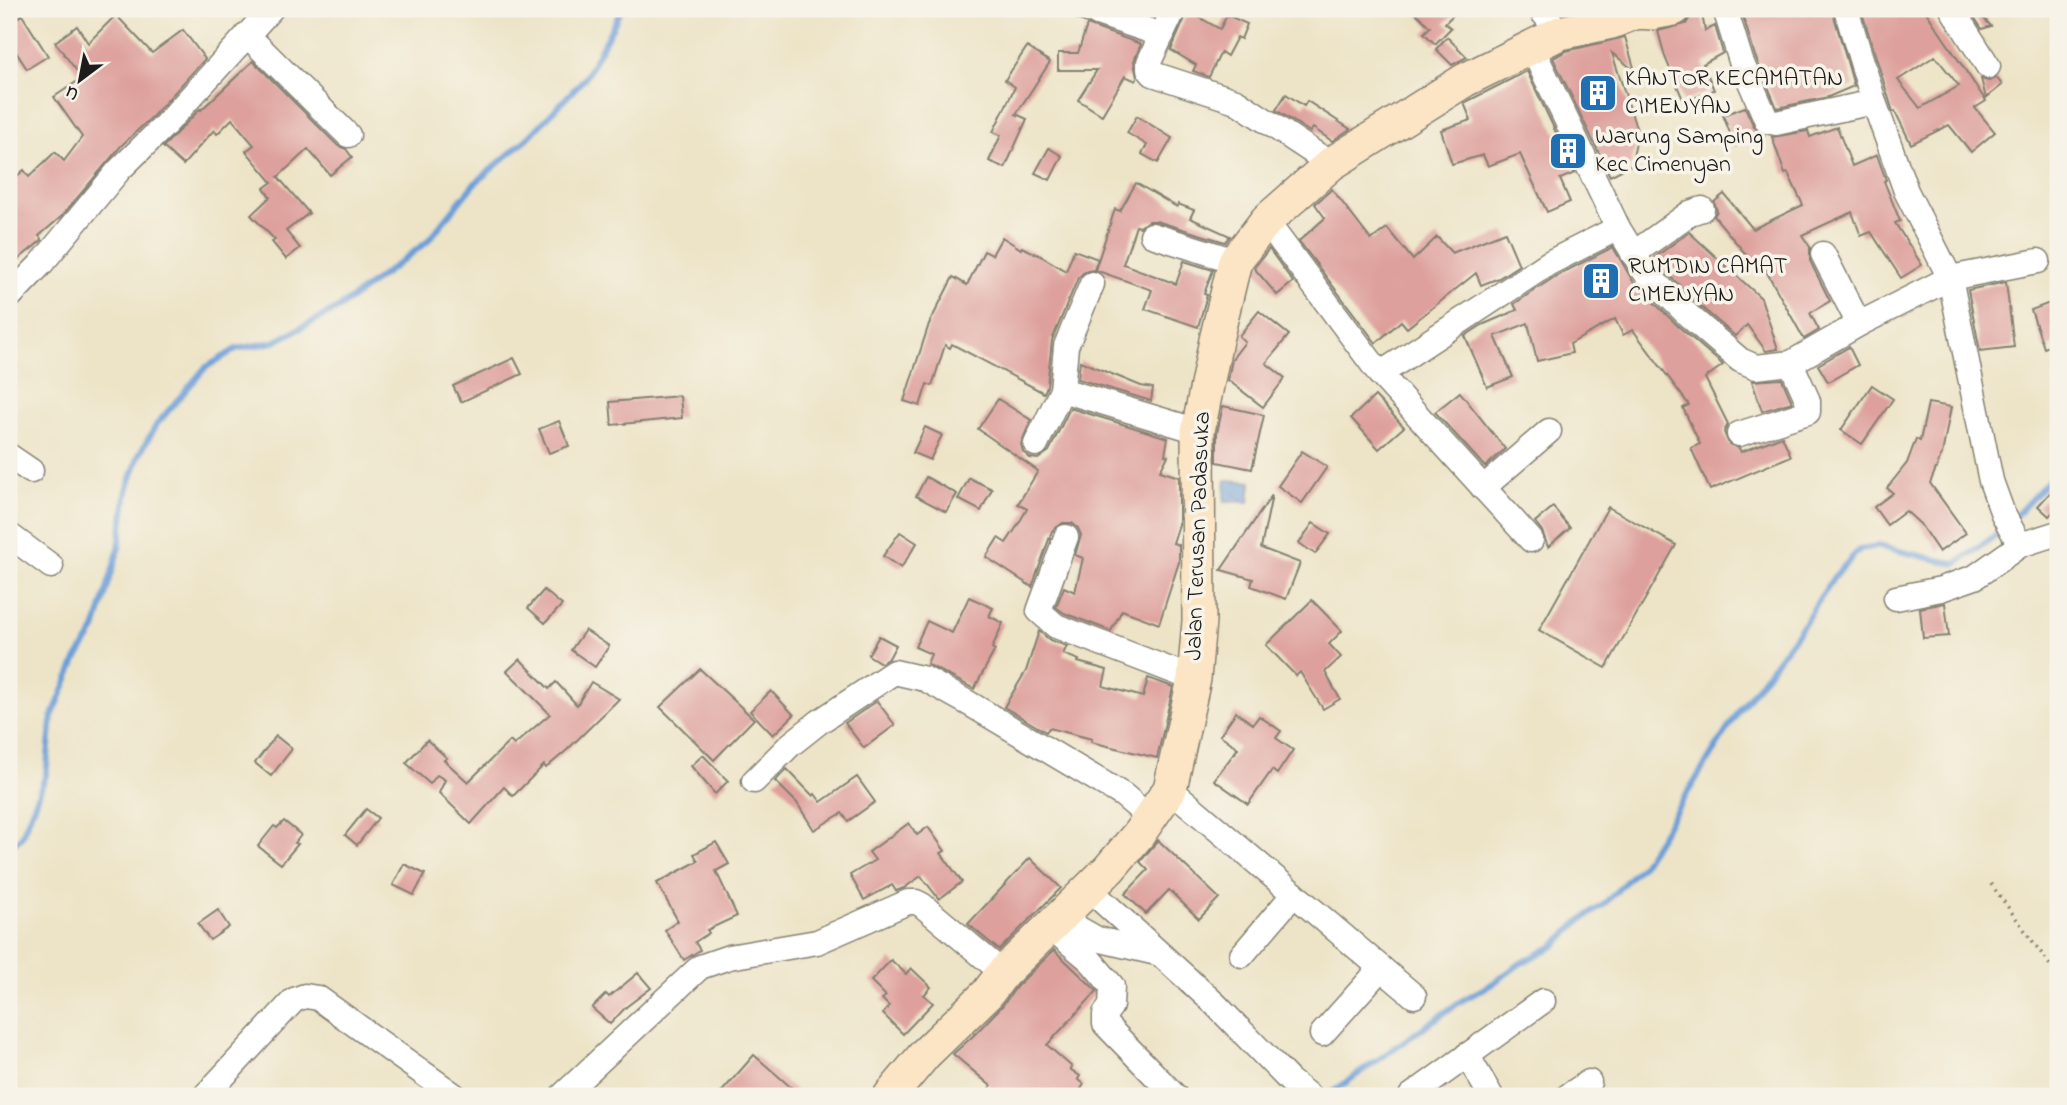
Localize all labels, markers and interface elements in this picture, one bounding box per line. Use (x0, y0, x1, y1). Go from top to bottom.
north arrow (46, 46, 116, 116)
place label: KANTOR KECAMATAN CIMENYAN (1625, 62, 1843, 125)
building icon: KANTOR KECAMATAN CIMENYAN (1577, 72, 1619, 114)
text: U (60, 78, 85, 107)
place label: Warung Samping Kec Cimenyan (1595, 120, 1763, 184)
building icon: Warung Samping Kec Cimenyan (1547, 130, 1589, 172)
place label: RUMDIN CAMAT CIMENYAN (1628, 250, 1788, 313)
building icon: RUMDIN CAMAT CIMENYAN (1580, 260, 1622, 302)
street label: Jalan Terusan Padasuka (1177, 411, 1221, 661)

